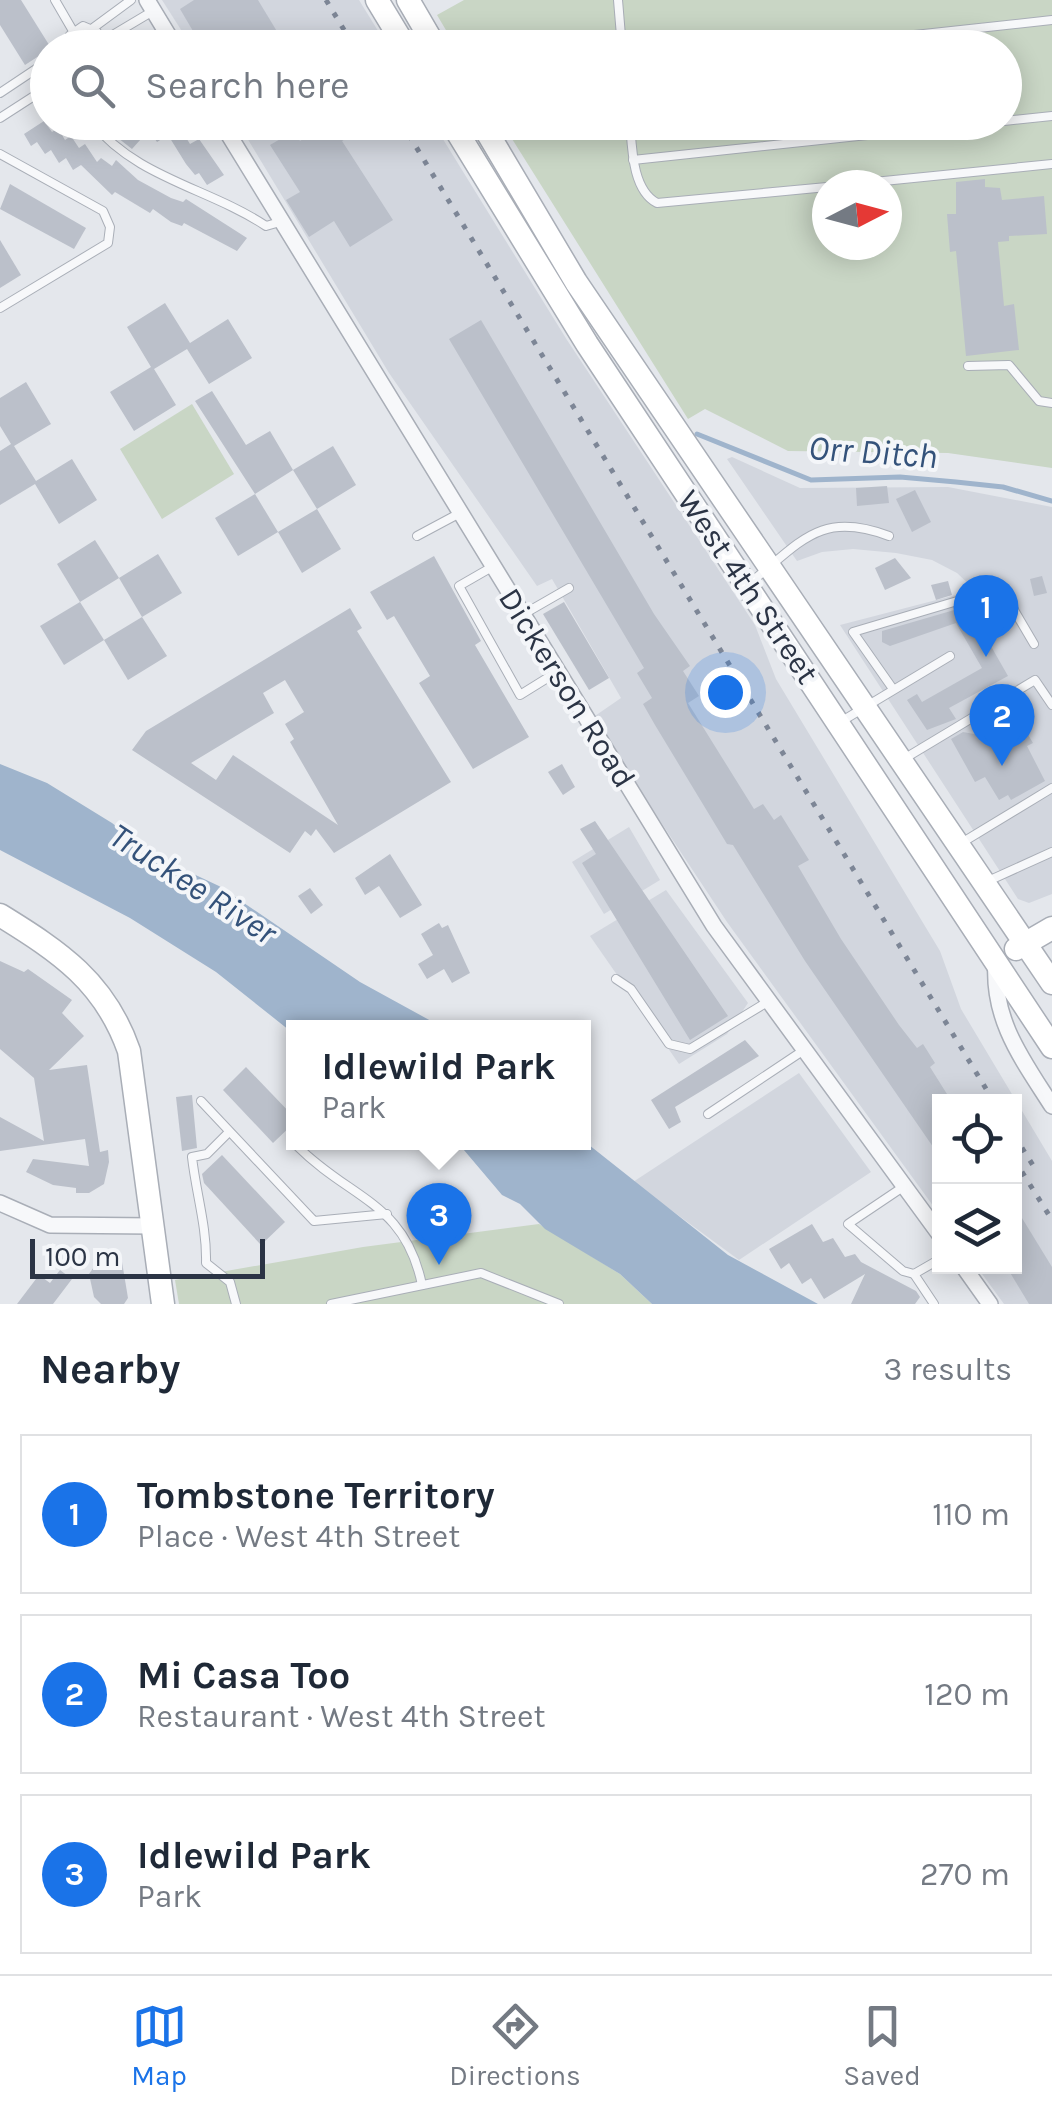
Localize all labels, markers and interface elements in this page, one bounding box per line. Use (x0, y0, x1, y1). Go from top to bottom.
search box (30, 30, 1022, 140)
icon: search (65, 58, 120, 113)
text: Search here (145, 63, 349, 108)
north arrow (812, 170, 902, 260)
water label: Orr Ditch (807, 427, 939, 477)
street label: West 4th Street (670, 483, 826, 691)
pin: 1 (954, 574, 1018, 657)
street label: Dickerson Road (491, 581, 643, 795)
your location (700, 667, 751, 718)
pin: 2 (970, 684, 1034, 766)
water label: Truckee River (102, 815, 285, 954)
popup (286, 1020, 591, 1150)
text: Idlewild Park (321, 1044, 556, 1089)
text: Park (321, 1089, 386, 1126)
map controls (932, 1094, 1022, 1274)
button: locate (932, 1094, 1022, 1184)
pin: 3 (406, 1182, 472, 1265)
button: layers (932, 1184, 1022, 1274)
scale bar (30, 1234, 265, 1278)
text: 100 m (45, 1240, 120, 1273)
text: Nearby (40, 1344, 180, 1394)
text: 3 results (884, 1351, 1012, 1388)
text: Tombstone Territory (137, 1473, 495, 1518)
text: 1 (69, 1496, 80, 1533)
text: 110 m (932, 1496, 1010, 1533)
text: Place · West 4th Street (137, 1518, 460, 1555)
text: Mi Casa Too (137, 1653, 350, 1698)
text: 2 (65, 1676, 84, 1713)
text: 120 m (924, 1676, 1010, 1713)
text: Restaurant · West 4th Street (137, 1698, 545, 1735)
text: Idlewild Park (137, 1833, 371, 1878)
text: 3 (65, 1856, 84, 1893)
text: 270 m (920, 1856, 1010, 1893)
text: Park (137, 1878, 202, 1915)
tab: Map (131, 1999, 187, 2092)
tab: Directions (449, 1999, 581, 2092)
tab: Saved (843, 1999, 921, 2092)

